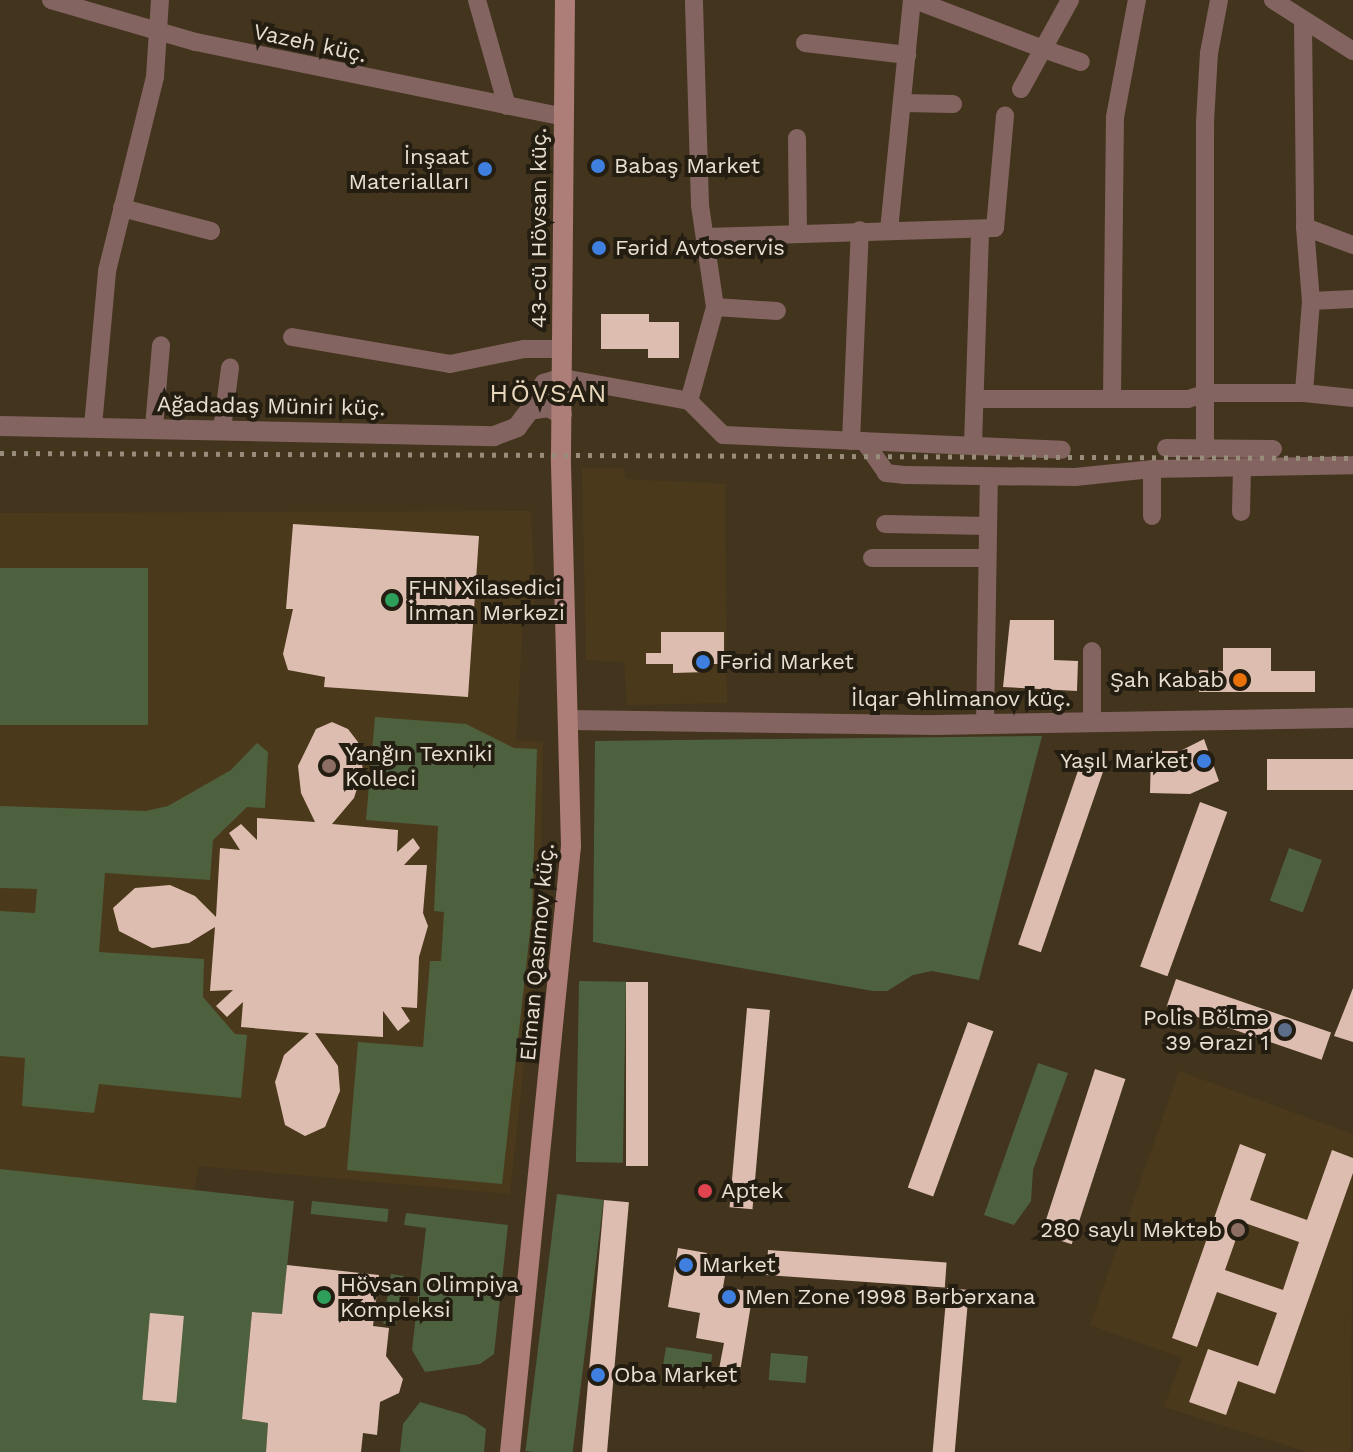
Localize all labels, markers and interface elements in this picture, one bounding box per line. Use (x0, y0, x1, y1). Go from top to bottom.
street label: Vazeh küç. (251, 18, 369, 68)
street label: 43-cü Hövsan küç. (526, 128, 552, 328)
place label: İnşaat Materialları (348, 143, 469, 194)
place label: Babaş Market (614, 153, 760, 179)
marker: Babaş Market (589, 157, 607, 175)
marker: İnşaat Materialları (476, 160, 494, 178)
place label: Fərid Avtoservis (615, 235, 786, 261)
marker: Fərid Avtoservis (590, 239, 608, 257)
district label: HÖVSAN (489, 378, 609, 410)
street label: Ağadadaş Müniri küç. (157, 391, 385, 421)
place label: FHN Xilasedici İnman Mərkəzi (408, 574, 565, 626)
marker: FHN Xilasedici İnman Mərkəzi (383, 591, 401, 609)
place label: Fərid Market (719, 649, 854, 675)
marker: Fərid Market (694, 653, 712, 671)
place label: Şah Kabab (1110, 667, 1224, 693)
marker: Şah Kabab (1231, 671, 1249, 689)
street label: İlqar Əhlimanov küç. (850, 686, 1072, 712)
place label: Yanğın Texniki Kolleci (345, 740, 493, 792)
place label: Yaşıl Market (1059, 748, 1188, 774)
marker: Yaşıl Market (1195, 752, 1213, 770)
marker: Yanğın Texniki Kolleci (320, 757, 338, 775)
street label: Elman Qasımov küç. (514, 842, 560, 1062)
place label: Polis Bölmə 39 Ərazi 1 (1143, 1004, 1269, 1056)
marker: Polis Bölmə 39 Ərazi 1 (1276, 1021, 1294, 1039)
place label: Aptek (721, 1178, 784, 1204)
marker: Aptek (696, 1182, 714, 1200)
place label: 280 saylı Məktəb (1040, 1217, 1222, 1243)
marker: 280 saylı Məktəb (1229, 1221, 1247, 1239)
place label: Market (702, 1252, 776, 1278)
marker: Market (677, 1256, 695, 1274)
place label: Hövsan Olimpiya Kompleksi (340, 1271, 519, 1322)
place label: Men Zone 1998 Bərbərxana (745, 1284, 1036, 1310)
marker: Hövsan Olimpiya Kompleksi (315, 1288, 333, 1306)
marker: Men Zone 1998 Bərbərxana (720, 1288, 738, 1306)
place label: Oba Market (614, 1362, 738, 1388)
marker: Oba Market (589, 1366, 607, 1384)

